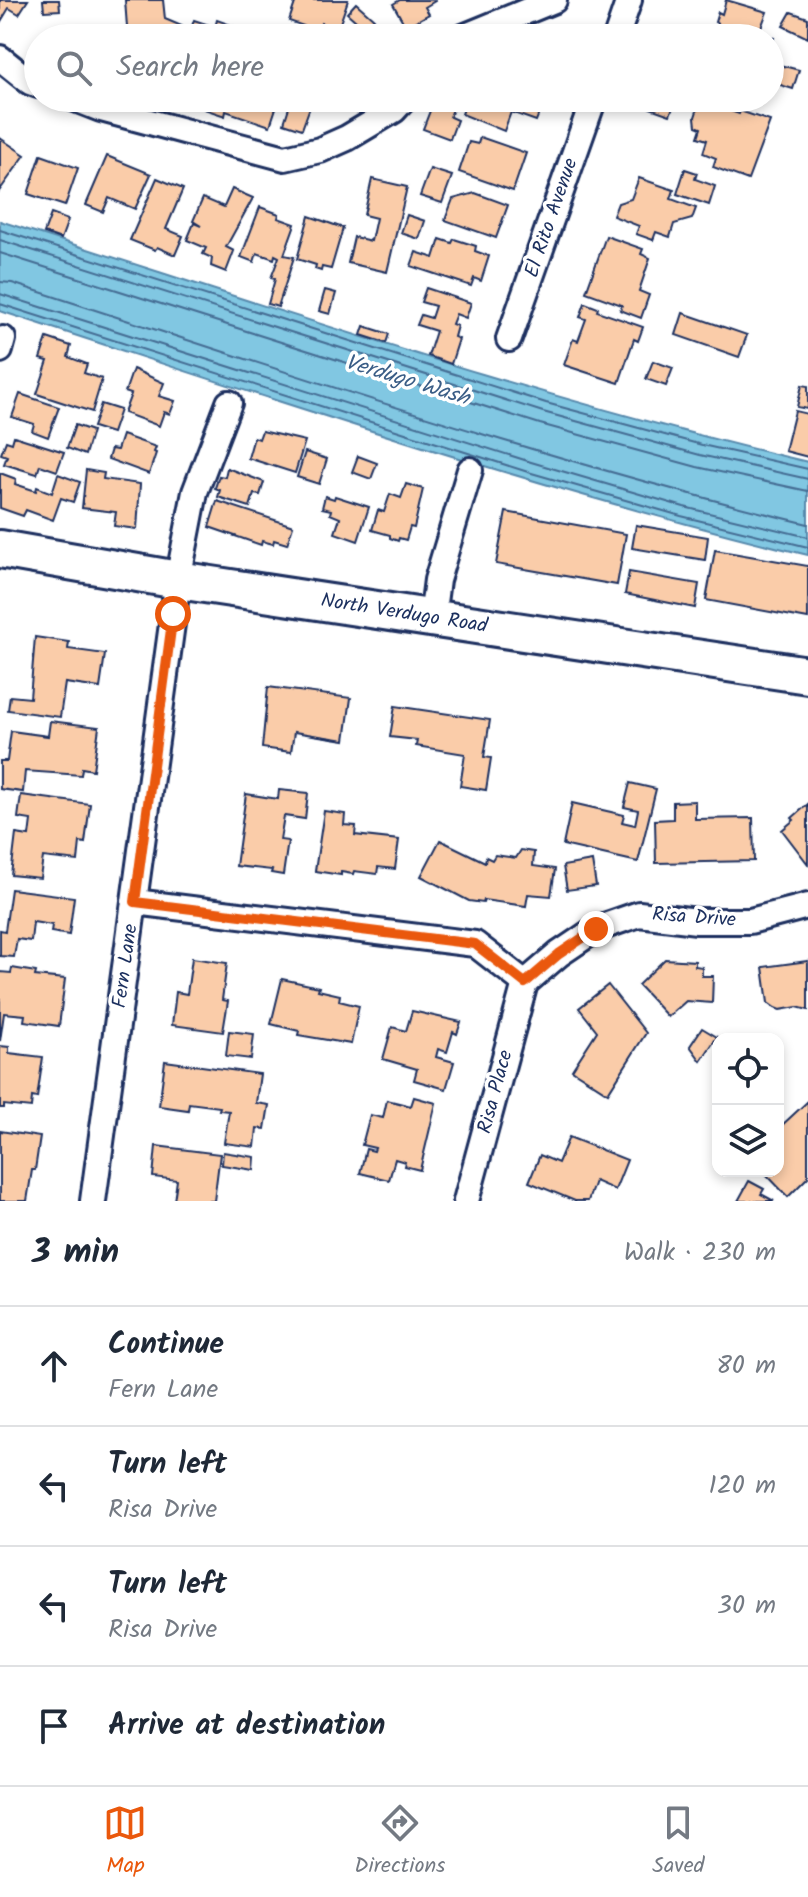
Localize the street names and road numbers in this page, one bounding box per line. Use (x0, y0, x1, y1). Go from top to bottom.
street label: El Rito Avenue (517, 154, 587, 282)
street label: North Verdugo Road (318, 585, 491, 643)
street label: Risa Drive (651, 899, 737, 937)
street label: Fern Lane (104, 922, 148, 1010)
street label: Risa Place (469, 1047, 523, 1137)

